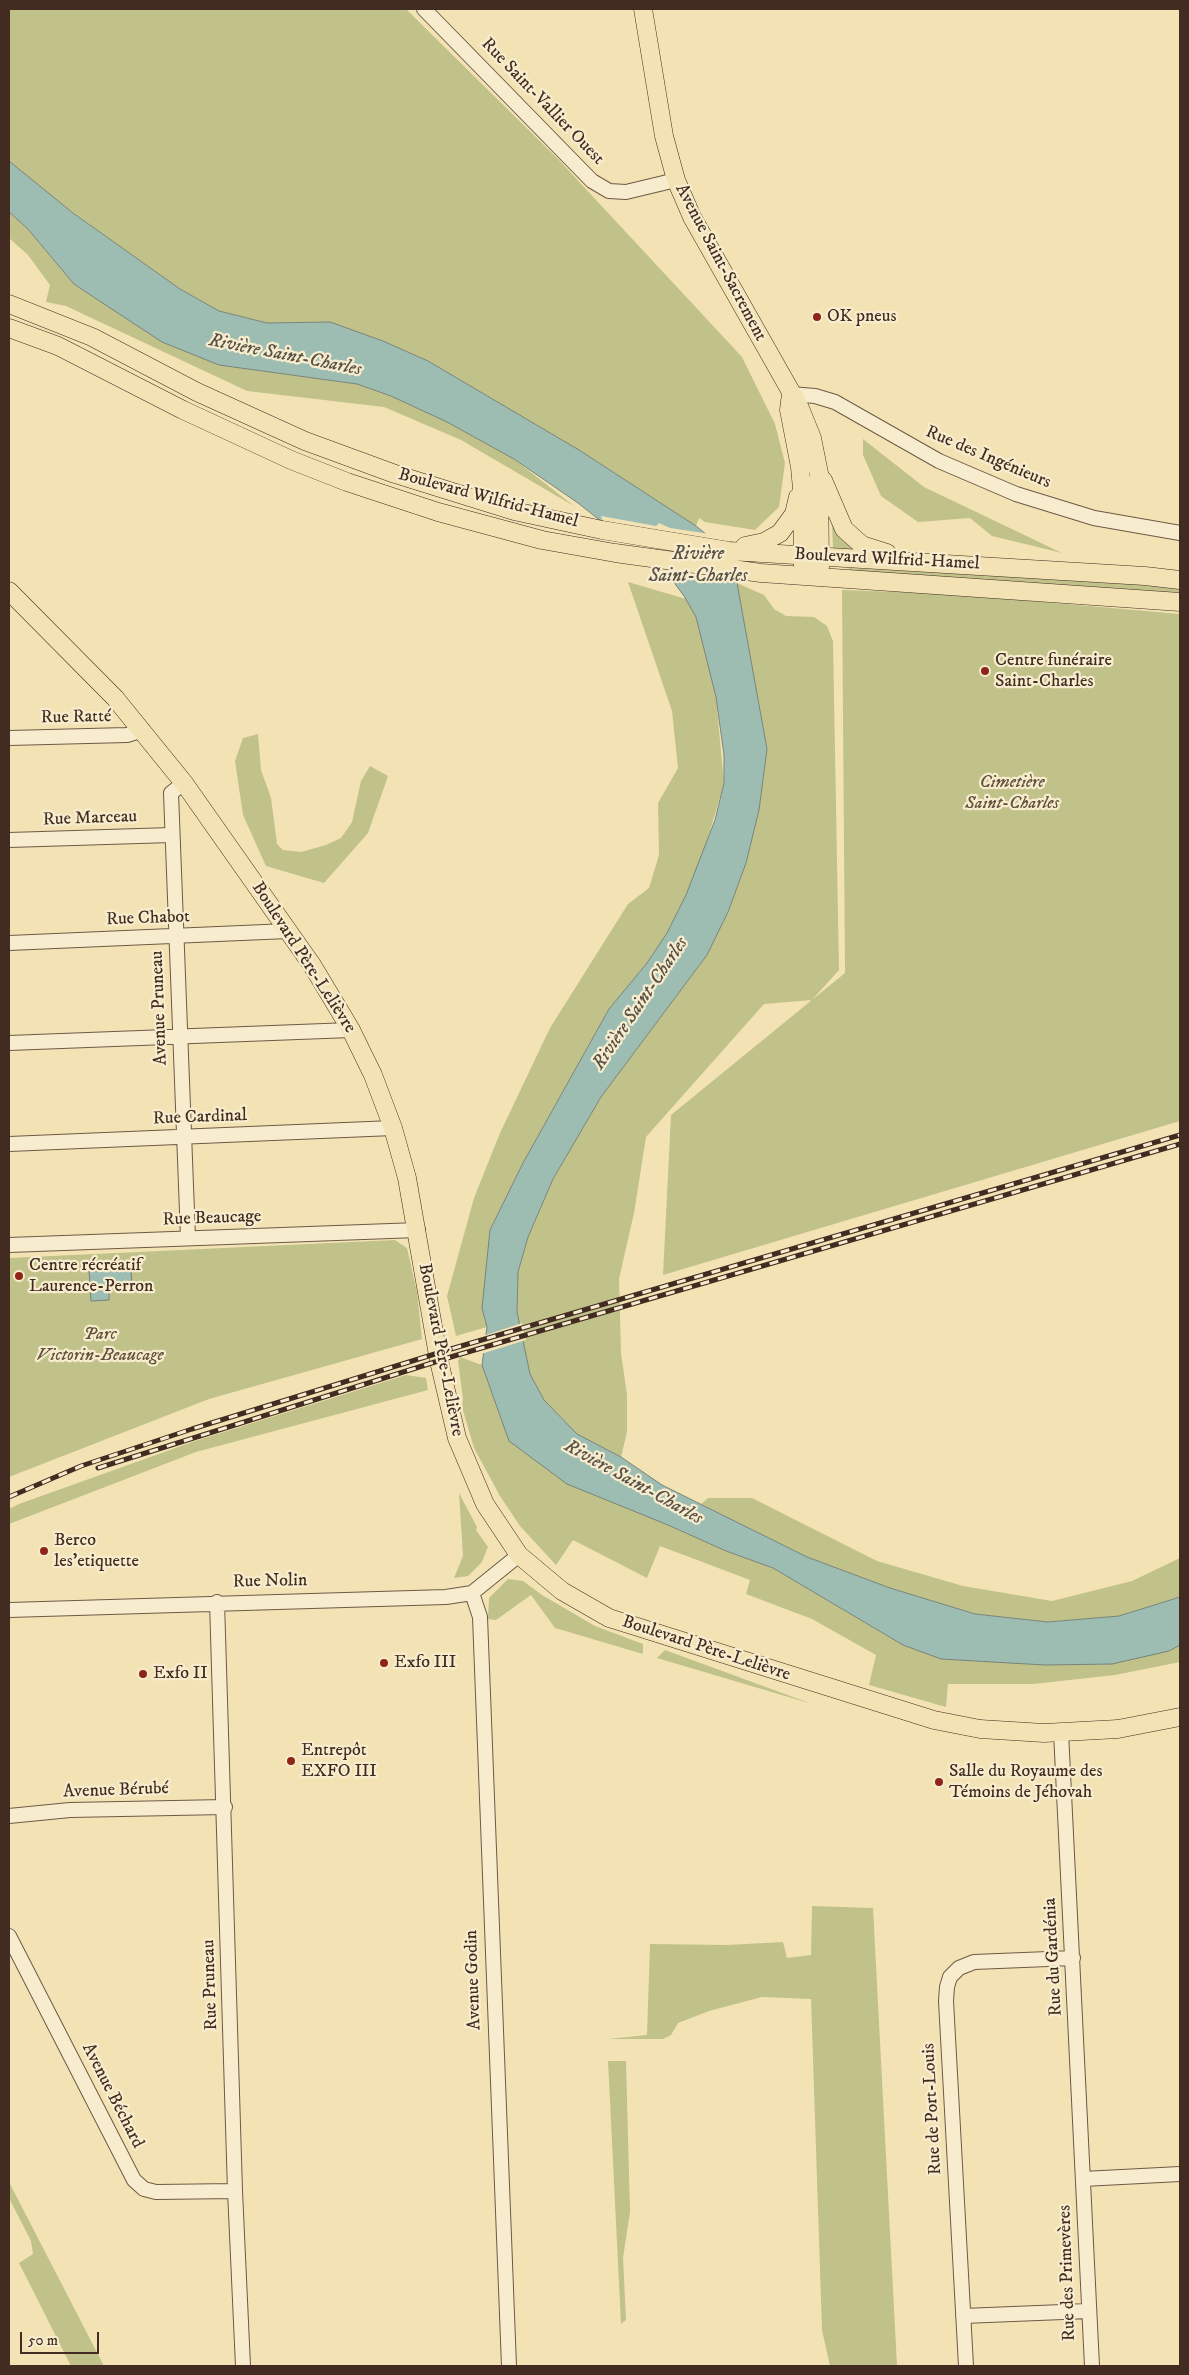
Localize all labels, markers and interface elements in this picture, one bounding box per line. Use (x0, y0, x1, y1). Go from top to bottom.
street label: Rue Saint-Vallier Ouest (476, 34, 608, 170)
street label: Avenue Saint-Sacrement (669, 181, 771, 345)
place label: OK pneus (827, 306, 897, 328)
marker: OK pneus (811, 311, 823, 323)
water label: Rivière Saint-Charles (207, 330, 363, 382)
street label: Rue des Ingénieurs (922, 422, 1054, 494)
street label: Boulevard Wilfrid-Hamel (396, 465, 580, 533)
water label: Rivière Saint-Charles (648, 544, 748, 588)
street label: Boulevard Wilfrid-Hamel (794, 544, 980, 576)
place label: Centre funéraire Saint-Charles (995, 650, 1112, 692)
marker: Centre funéraire Saint-Charles (979, 665, 991, 677)
street label: Rue Ratté (41, 707, 111, 729)
park label: Cimetière Saint-Charles (965, 772, 1059, 814)
street label: Rue Marceau (43, 807, 137, 831)
street label: Boulevard Père-Lelièvre (246, 878, 360, 1038)
street label: Rue Chabot (106, 907, 190, 931)
water label: Rivière Saint-Charles (588, 933, 694, 1075)
street label: Avenue Pruneau (147, 950, 173, 1066)
street label: Rue Cardinal (152, 1106, 248, 1130)
street label: Rue Beaucage (162, 1206, 262, 1232)
place label: Centre récréatif Laurence-Perron (29, 1255, 154, 1298)
street label: Boulevard Père-Lelièvre (413, 1262, 467, 1438)
marker: Centre récréatif Laurence-Perron (13, 1270, 25, 1282)
park label: Parc Victorin-Beaucage (36, 1324, 164, 1366)
water label: Rivière Saint-Charles (560, 1435, 706, 1531)
place label: Berco les'etiquette (54, 1530, 139, 1572)
marker: Berco les'etiquette (38, 1545, 50, 1557)
street label: Rue Nolin (233, 1571, 307, 1593)
street label: Boulevard Père-Lelièvre (619, 1612, 793, 1686)
place label: Exfo III (394, 1652, 456, 1674)
marker: Exfo III (378, 1657, 390, 1669)
place label: Exfo II (153, 1663, 208, 1685)
marker: Exfo II (137, 1668, 149, 1680)
place label: Entrepôt EXFO III (301, 1740, 377, 1782)
marker: Entrepôt EXFO III (285, 1755, 297, 1767)
place label: Salle du Royaume des Témoins de Jéhovah (949, 1761, 1102, 1804)
marker: Salle du Royaume des Témoins de Jéhovah (933, 1776, 945, 1788)
street label: Avenue Bérubé (63, 1778, 169, 1804)
street label: Rue du Gardénia (1040, 1897, 1068, 2017)
street label: Avenue Godin (461, 1930, 487, 2030)
street label: Rue Pruneau (199, 1939, 223, 2031)
street label: Avenue Béchard (76, 2040, 148, 2152)
street label: Rue de Port-Louis (919, 2043, 947, 2175)
street label: Rue des Primevères (1055, 2204, 1081, 2342)
scale bar (22, 2322, 101, 2354)
text: 50 m (28, 2331, 58, 2350)

